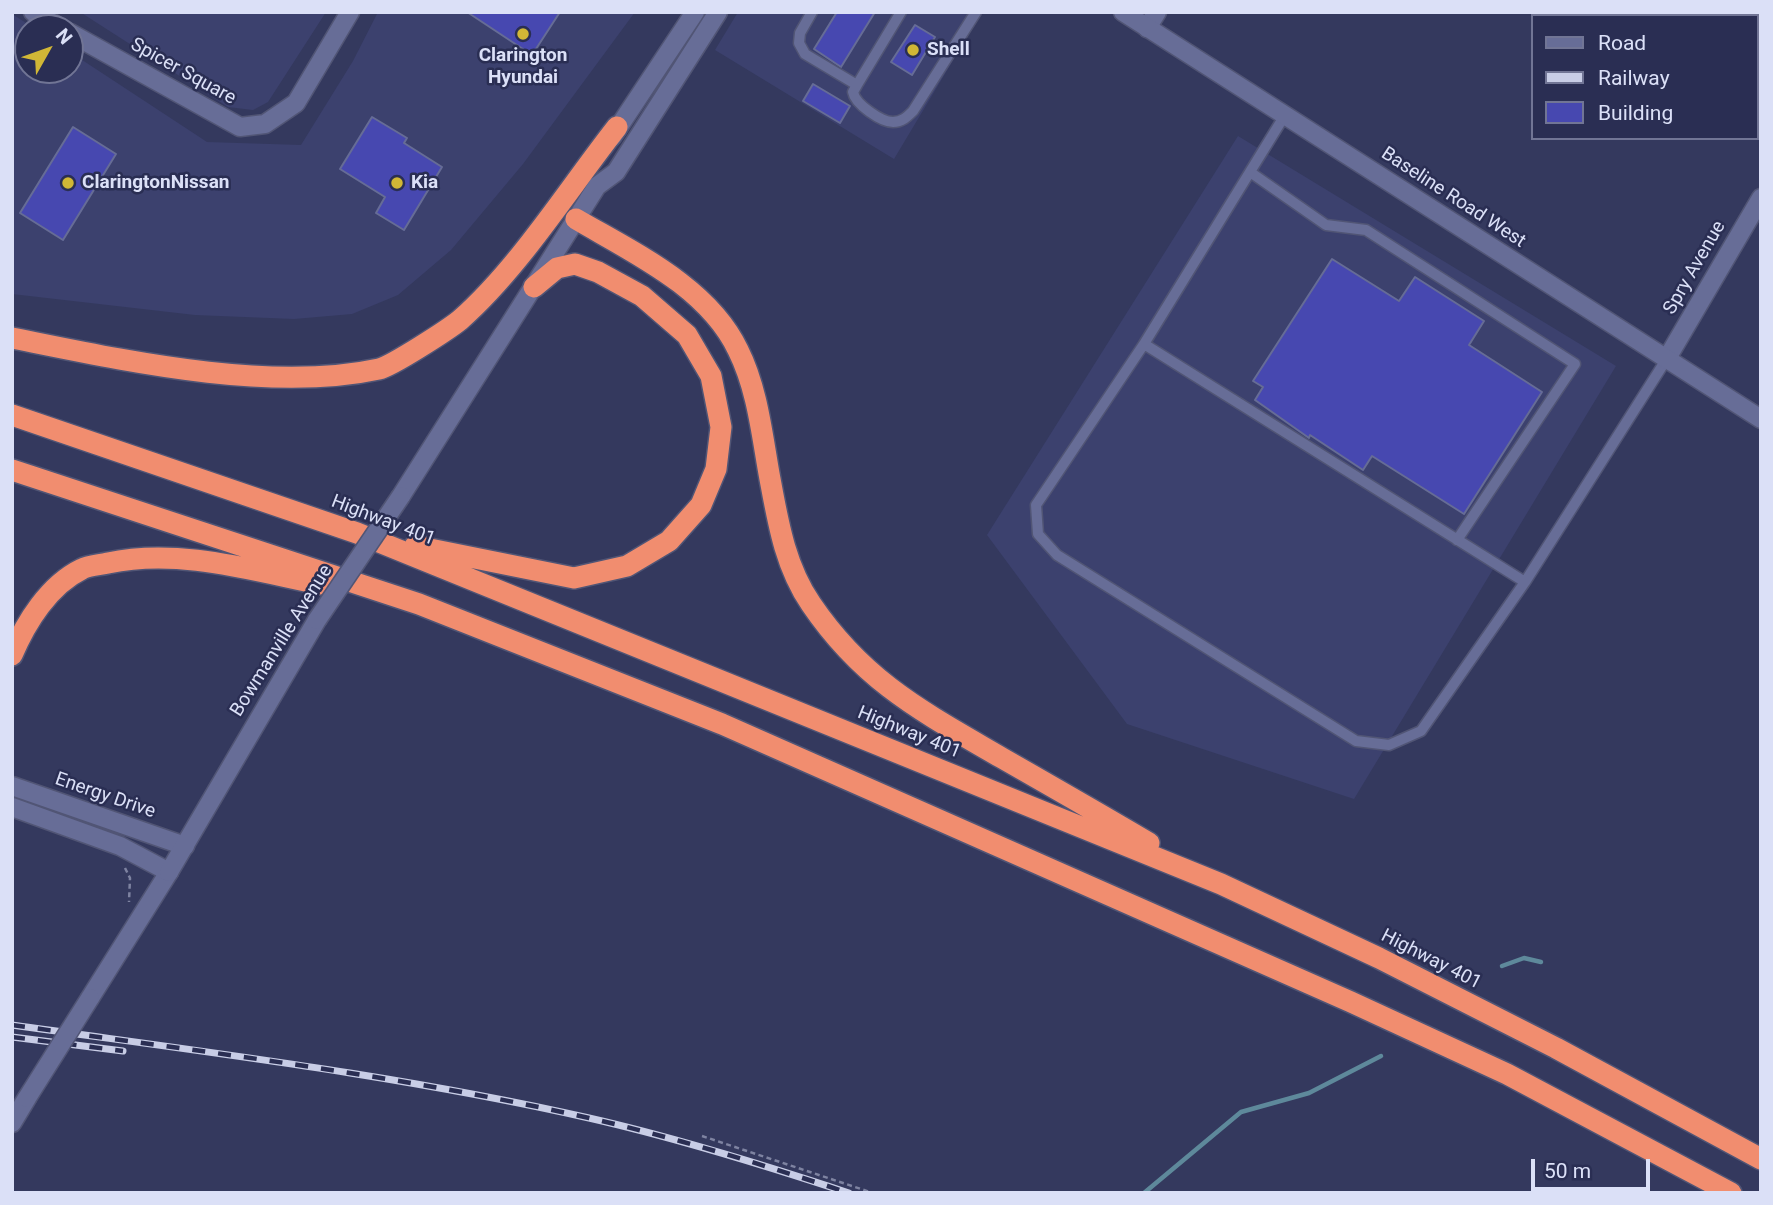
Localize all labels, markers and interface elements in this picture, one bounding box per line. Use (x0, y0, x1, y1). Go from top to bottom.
north arrow (14, 14, 84, 84)
legend (1532, 14, 1759, 140)
text: N (51, 24, 77, 49)
marker: Clarington Hyundai (515, 26, 531, 42)
text: Road (1598, 31, 1646, 55)
street label: Spicer Square (126, 34, 240, 110)
place label: Shell (927, 39, 970, 61)
marker: Shell (905, 42, 921, 58)
place label: Clarington Hyundai (479, 45, 567, 89)
text: Railway (1598, 66, 1670, 90)
text: Building (1598, 101, 1673, 125)
street label: Baseline Road West (1377, 143, 1529, 253)
place label: ClaringtonNissan (82, 172, 229, 194)
place label: Kia (411, 172, 438, 194)
marker: ClaringtonNissan (60, 175, 76, 191)
marker: Kia (389, 175, 405, 191)
street label: Spry Avenue (1659, 217, 1731, 319)
street label: Highway 401 (328, 491, 438, 551)
street label: Bowmanville Avenue (226, 561, 338, 721)
street label: Highway 401 (854, 702, 964, 764)
street label: Energy Drive (52, 768, 158, 824)
street label: Highway 401 (1377, 925, 1485, 995)
scale bar (1535, 1146, 1654, 1190)
text: 50 m (1544, 1159, 1591, 1183)

